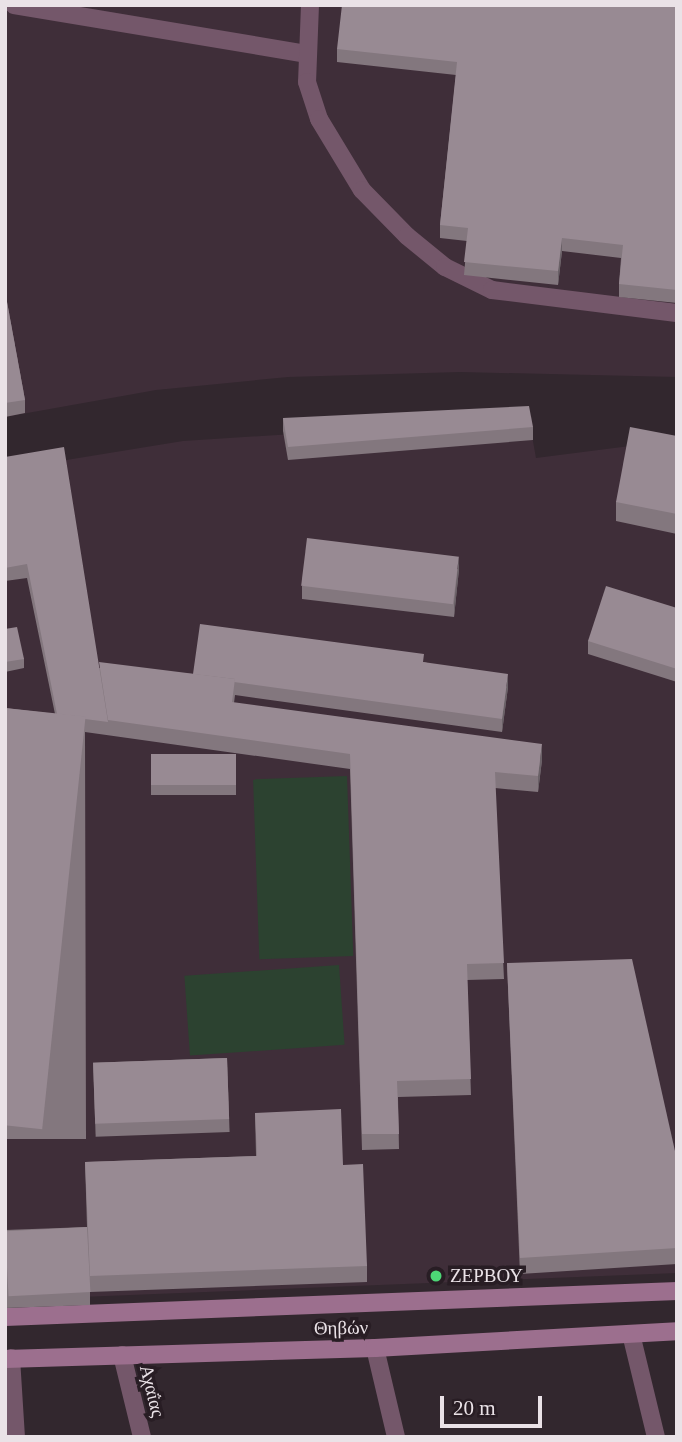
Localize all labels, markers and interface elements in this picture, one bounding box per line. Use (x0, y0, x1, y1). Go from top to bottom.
place label: ΖΕΡΒΟΥ (450, 1265, 523, 1287)
marker: ΖΕΡΒΟΥ (428, 1268, 444, 1284)
street label: Θηβών (314, 1316, 368, 1340)
street label: Αχαΐας (135, 1363, 169, 1419)
scale bar (444, 1382, 546, 1426)
text: 20 m (453, 1396, 496, 1420)

